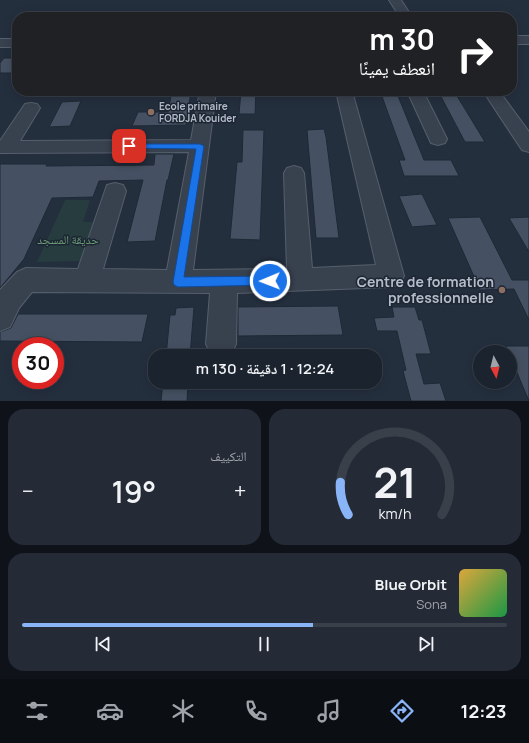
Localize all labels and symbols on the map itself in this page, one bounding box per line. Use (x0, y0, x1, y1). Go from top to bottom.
place label: Ecole primaire FORDJA Kouider (159, 99, 236, 125)
marker: Ecole primaire FORDJA Kouider (146, 107, 156, 117)
pin (112, 129, 146, 163)
park label: حديقة المسجد (37, 231, 99, 248)
position arrow (249, 260, 291, 302)
place label: Centre de formation professionnelle (357, 272, 494, 307)
marker: Centre de formation professionnelle (497, 285, 507, 295)
speed limit sign: 30 (12, 337, 64, 389)
north arrow (473, 345, 517, 389)

